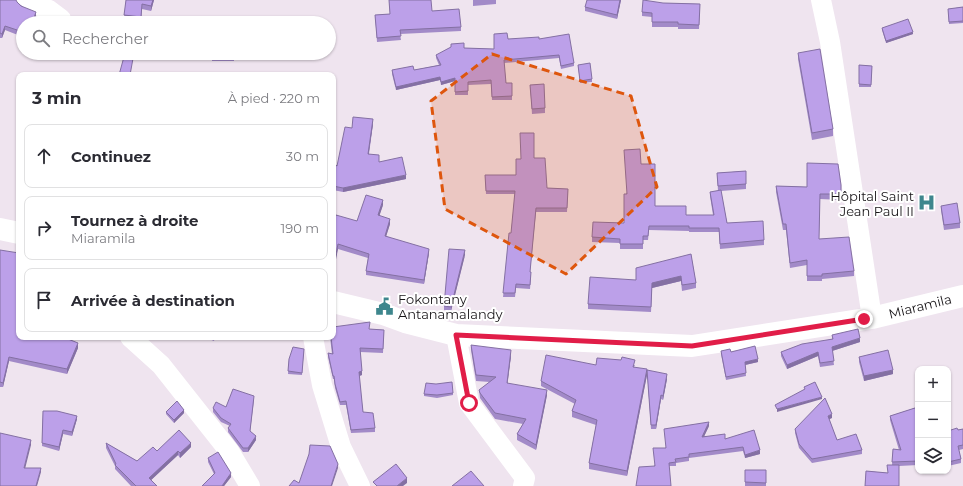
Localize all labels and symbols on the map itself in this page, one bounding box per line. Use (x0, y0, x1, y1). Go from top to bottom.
place label: Hôpital Saint Jean Paul II (830, 188, 914, 219)
hospital icon: Hôpital Saint Jean Paul II (917, 193, 937, 213)
street label: Miaramila (887, 290, 953, 322)
place label: Fokontany Antanamalandy (398, 291, 503, 322)
public building icon: Fokontany Antanamalandy (375, 296, 395, 316)
route end (855, 310, 873, 328)
route start (460, 394, 478, 412)

